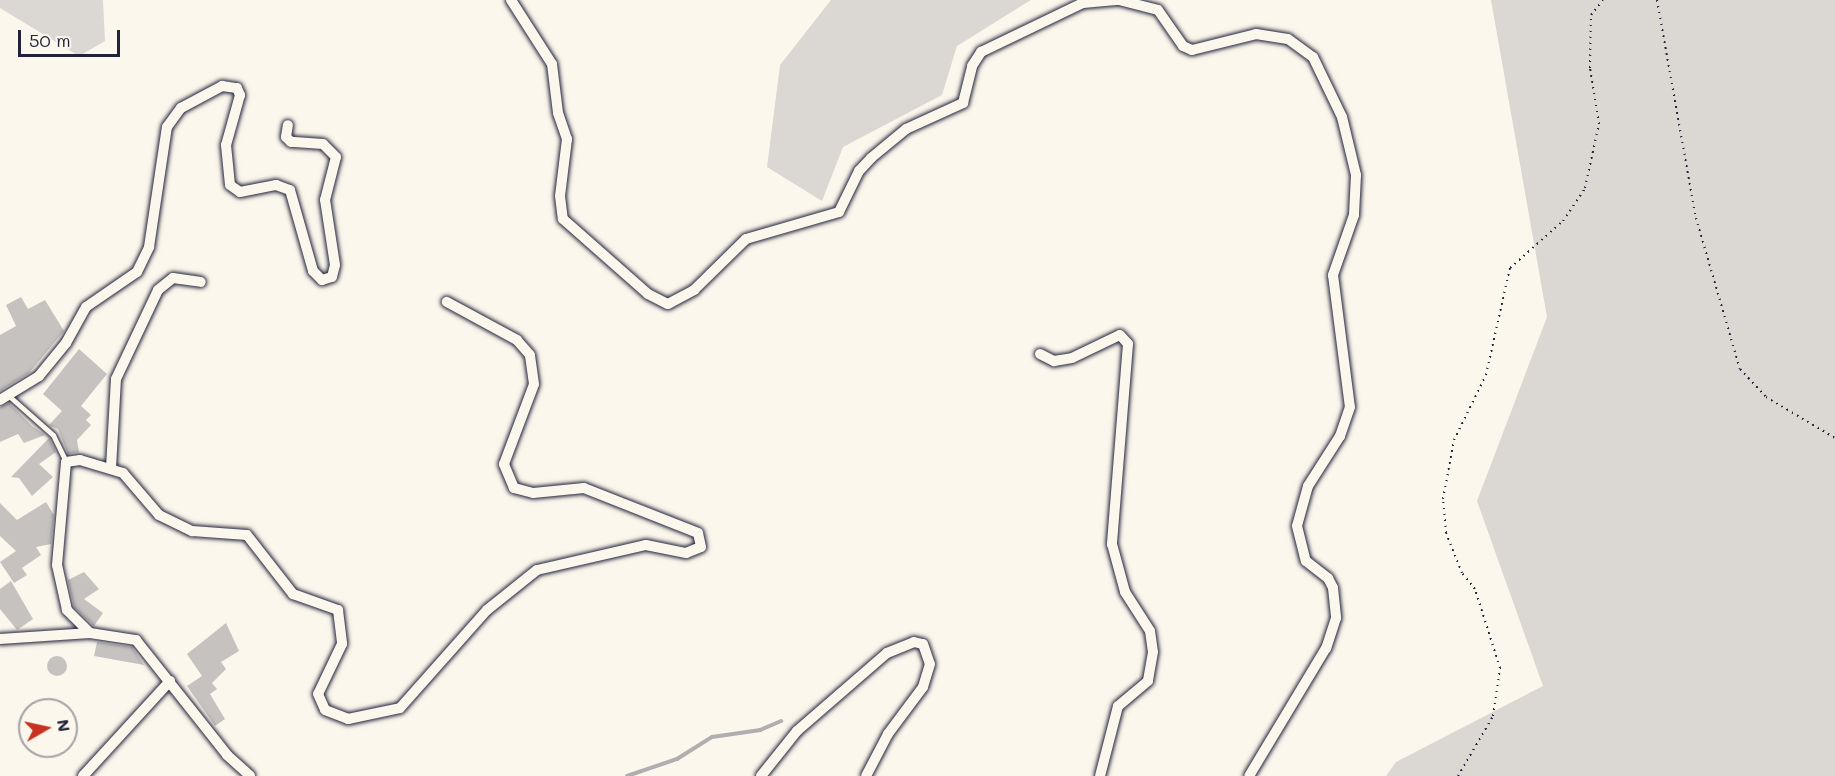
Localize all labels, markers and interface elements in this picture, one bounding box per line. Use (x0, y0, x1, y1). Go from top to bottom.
scale bar (21, 18, 123, 56)
text: 50 m (29, 28, 71, 52)
north arrow (18, 698, 78, 758)
text: N (53, 718, 76, 733)

